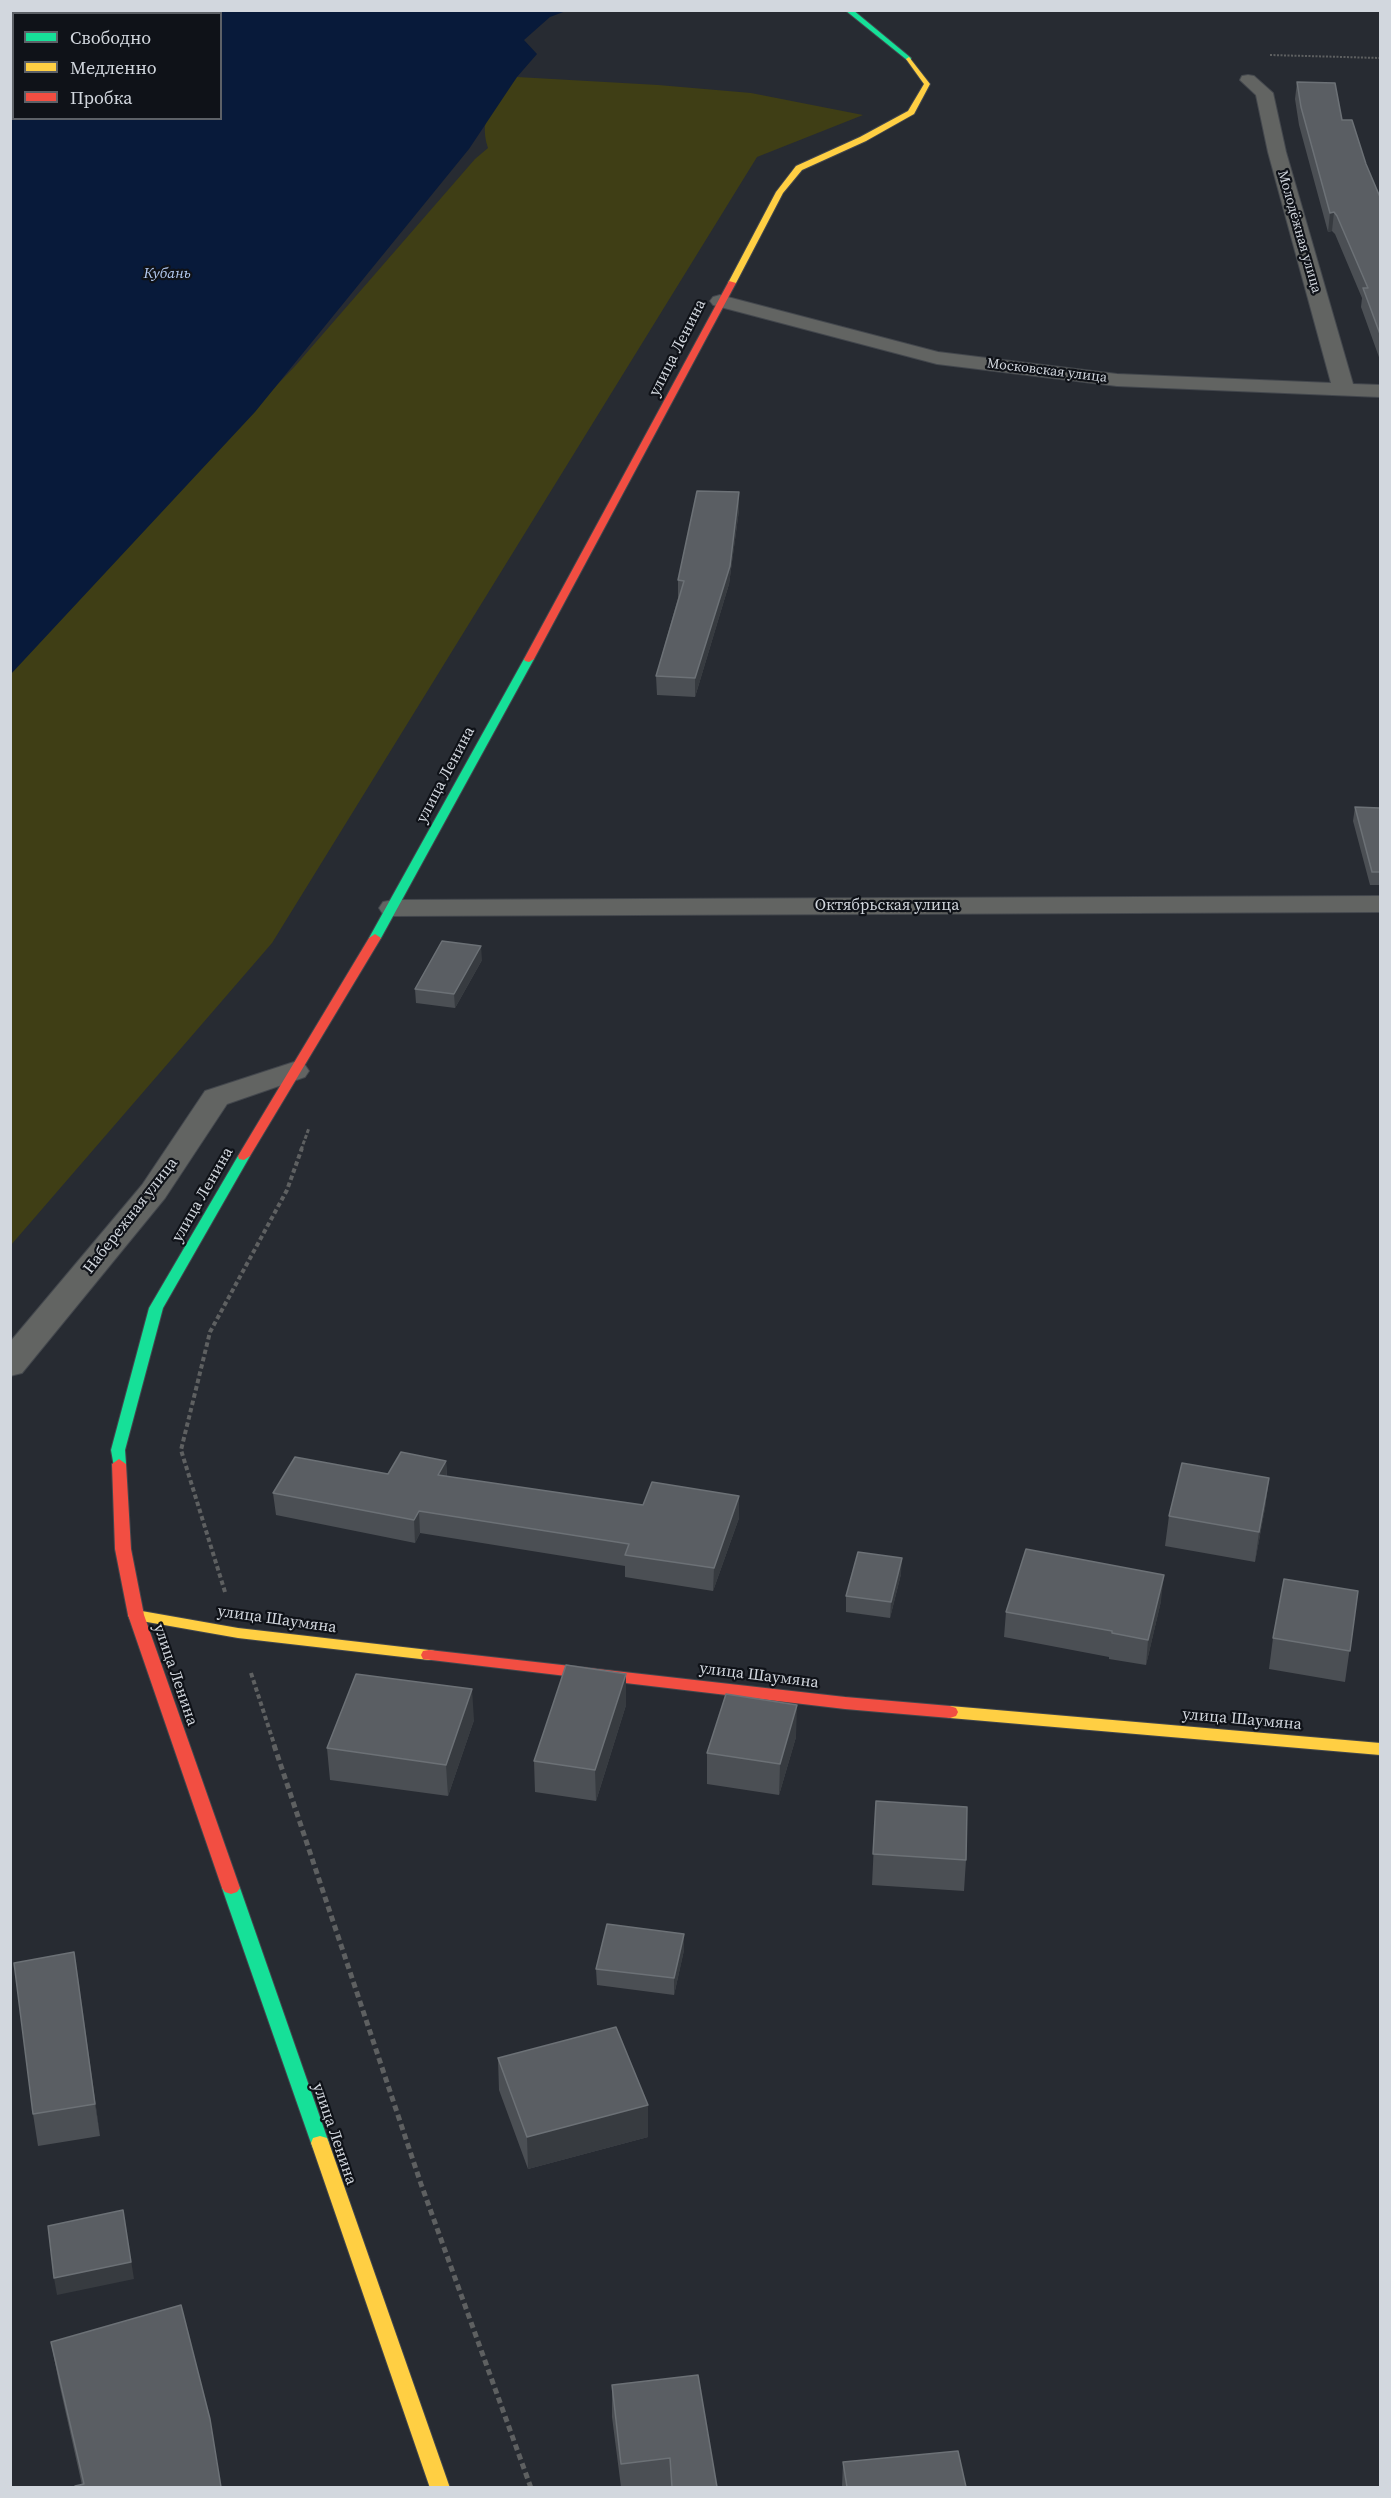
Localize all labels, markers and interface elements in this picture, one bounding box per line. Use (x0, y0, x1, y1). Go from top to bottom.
legend (12, 12, 222, 120)
text: Свободно (70, 25, 151, 50)
text: Медленно (70, 55, 157, 80)
text: Пробка (70, 85, 132, 110)
street label: Молодёжная улица (1273, 169, 1325, 295)
water label: Кубань (143, 265, 191, 283)
street label: улица Ленина (645, 296, 711, 400)
street label: Московская улица (986, 355, 1108, 387)
street label: улица Ленина (413, 724, 479, 826)
street label: Октябрьская улица (815, 896, 959, 916)
street label: улица Ленина (168, 1144, 238, 1246)
street label: Набережная улица (80, 1154, 182, 1278)
street label: улица Шаумяна (216, 1602, 338, 1638)
street label: улица Ленина (149, 1622, 201, 1728)
street label: улица Шаумяна (698, 1659, 820, 1693)
street label: улица Шаумяна (1181, 1705, 1303, 1735)
street label: улица Ленина (308, 2081, 360, 2187)

